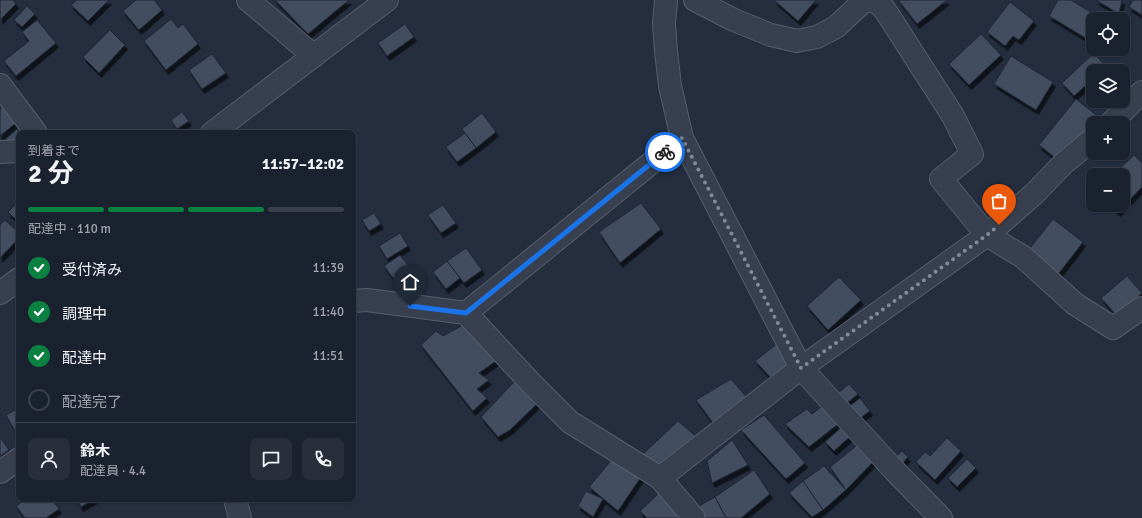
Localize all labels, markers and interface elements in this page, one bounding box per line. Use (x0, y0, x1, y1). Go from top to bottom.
map controls (1086, 12, 1130, 212)
button: locate (1086, 12, 1130, 56)
button: layers (1086, 64, 1130, 108)
button: + (1086, 116, 1130, 160)
courier (645, 132, 685, 172)
icon: bike (654, 141, 676, 163)
text: 到着まで (28, 143, 80, 159)
text: 11:57–12:02 (262, 155, 344, 173)
text: 2 分 (28, 158, 74, 190)
button: − (1086, 168, 1130, 212)
pin (982, 184, 1016, 225)
icon: bag (988, 190, 1010, 212)
text: 配達中 · 110 m (28, 221, 111, 237)
icon: check (28, 257, 50, 279)
text: 11:39 (312, 260, 344, 276)
text: 受付済み (62, 261, 122, 279)
pin (393, 265, 427, 306)
icon: home (399, 271, 421, 293)
icon: check (28, 301, 50, 323)
text: 11:40 (312, 304, 344, 320)
text: 調理中 (62, 305, 107, 323)
icon: check (28, 345, 50, 367)
text: 11:51 (312, 348, 344, 364)
text: 配達中 (62, 349, 107, 367)
text: 配達完了 (62, 393, 122, 411)
button: person (28, 438, 70, 480)
button: chat (250, 438, 292, 480)
button: phone (302, 438, 344, 480)
text: 鈴木 (80, 442, 110, 460)
text: 配達員 · 4.4 (80, 463, 146, 479)

